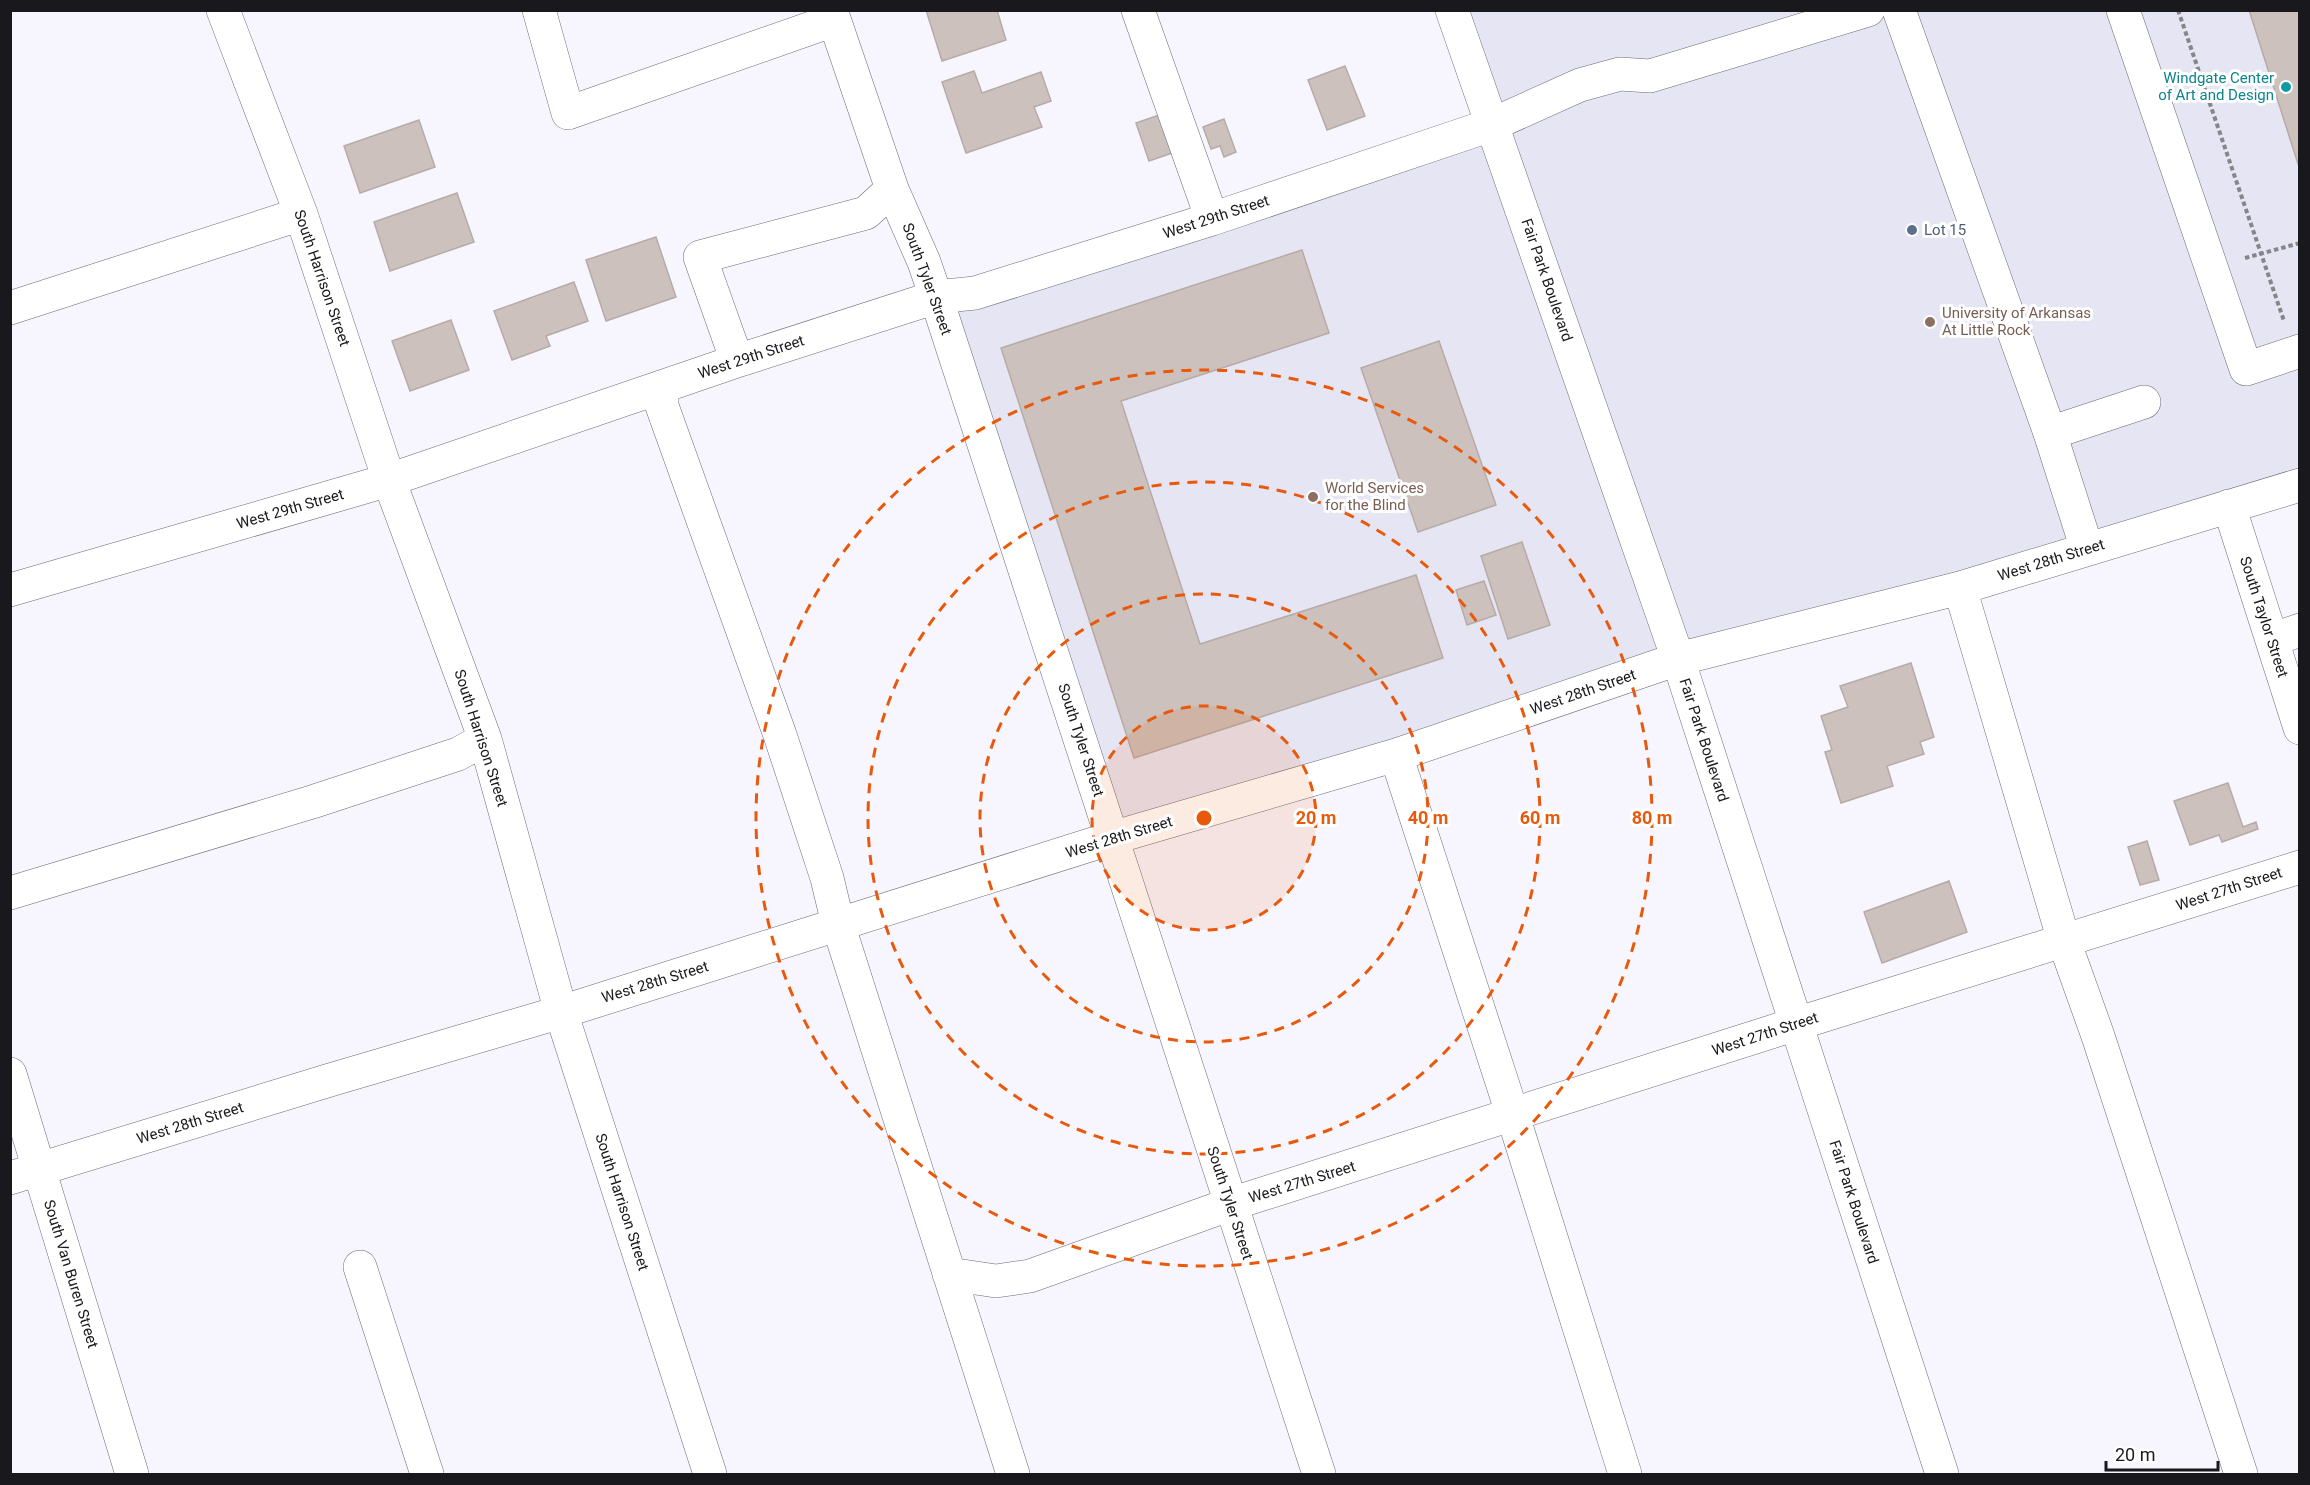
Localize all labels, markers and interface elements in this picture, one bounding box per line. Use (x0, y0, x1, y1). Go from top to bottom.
place label: Windgate Center of Art and Design (2158, 69, 2274, 104)
marker: Windgate Center of Art and Design (2279, 80, 2293, 94)
street label: West 29th Street (1161, 191, 1272, 243)
street label: South Harrison Street (290, 207, 354, 349)
street label: Fair Park Boulevard (1517, 216, 1577, 344)
street label: South Tyler Street (898, 221, 956, 338)
place label: Lot 15 (1924, 221, 1966, 239)
marker: Lot 15 (1905, 223, 1919, 237)
place label: University of Arkansas At Little Rock (1942, 304, 2091, 339)
marker: University of Arkansas At Little Rock (1923, 315, 1937, 329)
street label: West 29th Street (696, 331, 807, 383)
place label: World Services for the Blind (1325, 479, 1424, 514)
street label: West 29th Street (234, 485, 346, 533)
marker: World Services for the Blind (1306, 490, 1320, 504)
street label: West 28th Street (1995, 535, 2107, 585)
street label: South Taylor Street (2236, 554, 2292, 680)
street label: West 28th Street (1528, 665, 1638, 719)
street label: South Harrison Street (450, 667, 512, 809)
street label: Fair Park Boulevard (1676, 676, 1732, 804)
street label: South Tyler Street (1054, 681, 1108, 799)
text: 20 m (1296, 807, 1336, 828)
text: 40 m (1408, 807, 1448, 828)
text: 60 m (1520, 807, 1560, 828)
text: 80 m (1632, 807, 1672, 828)
centre of rings (1194, 808, 1214, 828)
street label: West 28th Street (1063, 812, 1175, 862)
street label: West 27th Street (2174, 863, 2285, 915)
street label: West 28th Street (599, 957, 711, 1007)
street label: West 27th Street (1710, 1008, 1821, 1060)
street label: West 28th Street (134, 1098, 246, 1148)
street label: South Harrison Street (591, 1131, 653, 1273)
street label: Fair Park Boulevard (1826, 1138, 1882, 1266)
street label: South Tyler Street (1203, 1144, 1257, 1262)
street label: West 27th Street (1246, 1157, 1358, 1207)
street label: South Van Buren Street (40, 1198, 102, 1350)
scale bar (2106, 1434, 2218, 1472)
text: 20 m (2115, 1444, 2155, 1465)

